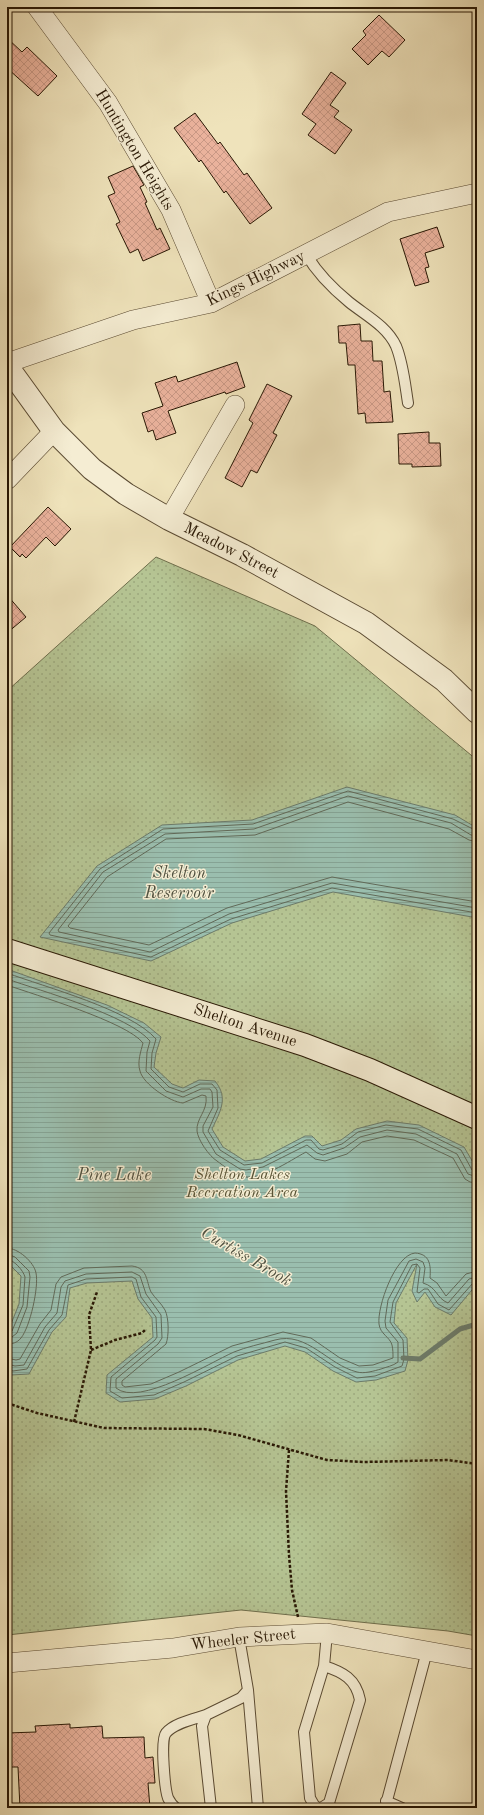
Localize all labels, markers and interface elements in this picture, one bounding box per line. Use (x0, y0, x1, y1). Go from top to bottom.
street label: Huntington Heights (92, 87, 176, 213)
street label: Kings Highway (204, 248, 308, 310)
street label: Meadow Street (181, 520, 281, 582)
water label: Skelton Reservoir (143, 865, 214, 902)
street label: Shelton Avenue (191, 1002, 299, 1050)
water label: Pine Lake (76, 1167, 151, 1184)
park label: Shelton Lakes Recreation Area (185, 1167, 298, 1201)
water label: Curtiss Brook (198, 1224, 294, 1290)
street label: Wheeler Street (190, 1626, 297, 1653)

